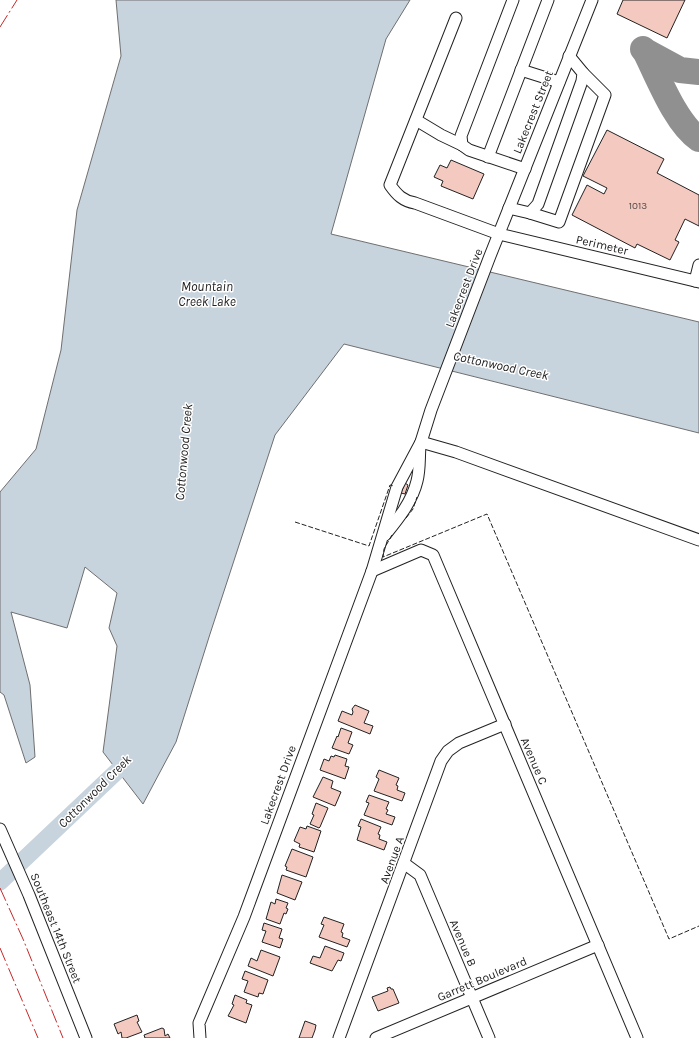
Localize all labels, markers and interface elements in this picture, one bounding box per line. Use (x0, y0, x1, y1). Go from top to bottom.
street label: Lakecrest Street (510, 68, 556, 156)
house number: 1013 (629, 200, 647, 212)
street label: Perimeter (575, 232, 630, 258)
street label: Lakecrest Drive (442, 246, 486, 330)
water label: Mountain Creek Lake (178, 279, 236, 309)
water label: Cottonwood Creek (452, 348, 550, 383)
water label: Cottonwood Creek (172, 403, 195, 501)
street label: Avenue C (518, 735, 550, 787)
street label: Lakecrest Drive (257, 743, 299, 827)
water label: Cottonwood Creek (55, 751, 134, 831)
street label: Avenue A (377, 834, 407, 886)
street label: Southeast 14th Street (28, 871, 85, 986)
street label: Avenue B (447, 917, 479, 969)
street label: Garrett Boulevard (435, 954, 529, 1004)

